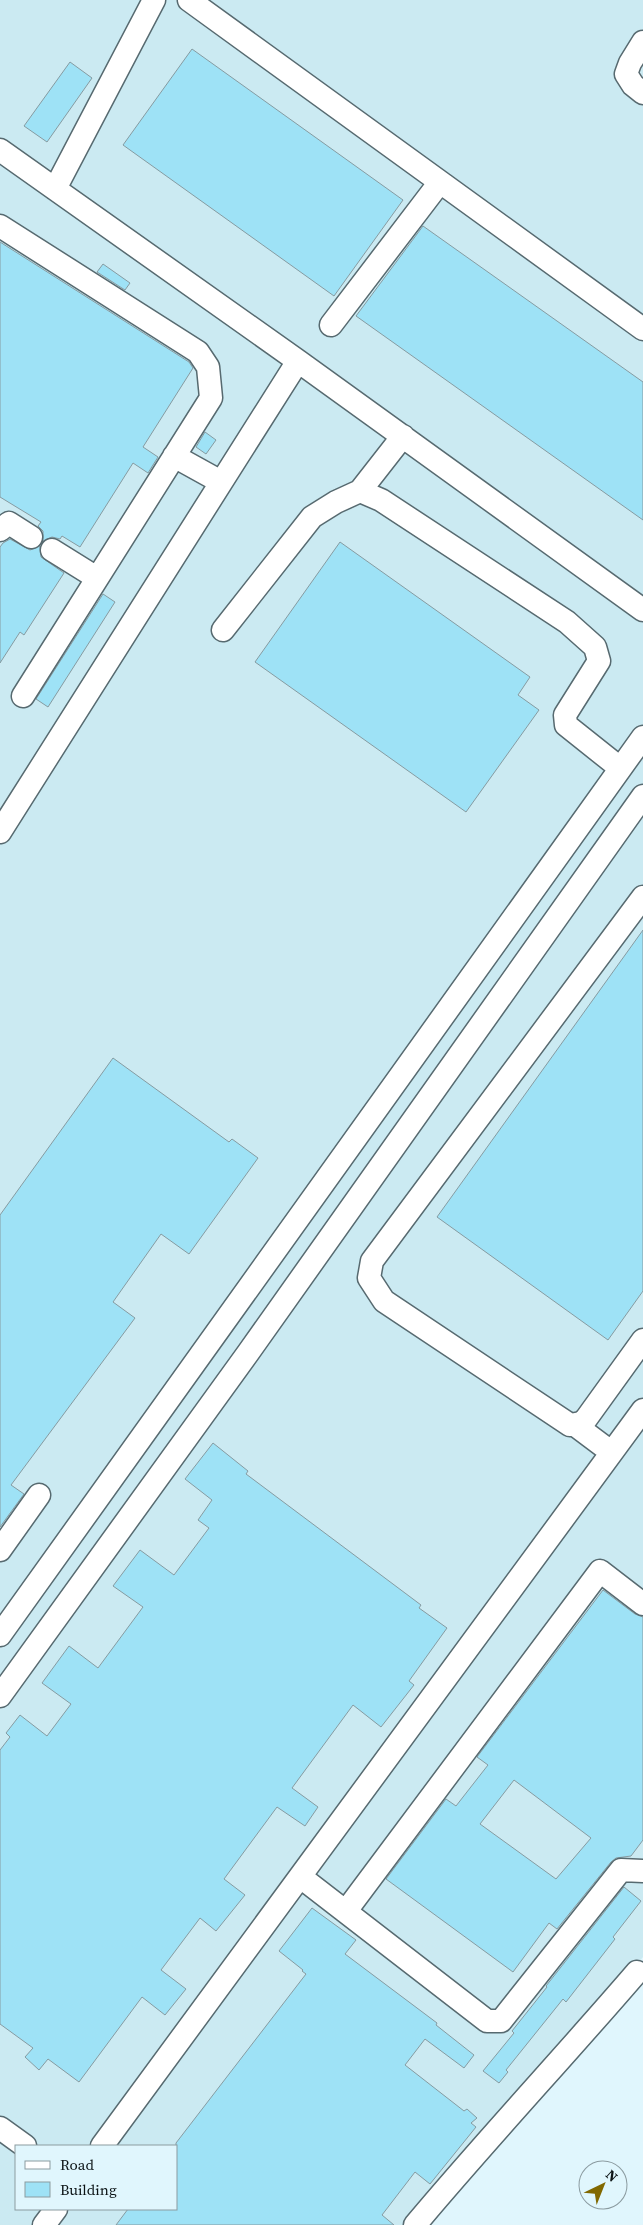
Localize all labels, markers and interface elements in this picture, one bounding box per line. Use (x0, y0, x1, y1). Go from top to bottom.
legend (15, 2145, 178, 2210)
text: Road (60, 2154, 94, 2175)
north arrow (578, 2160, 628, 2210)
text: N (601, 2165, 622, 2186)
text: Building (60, 2179, 117, 2200)

